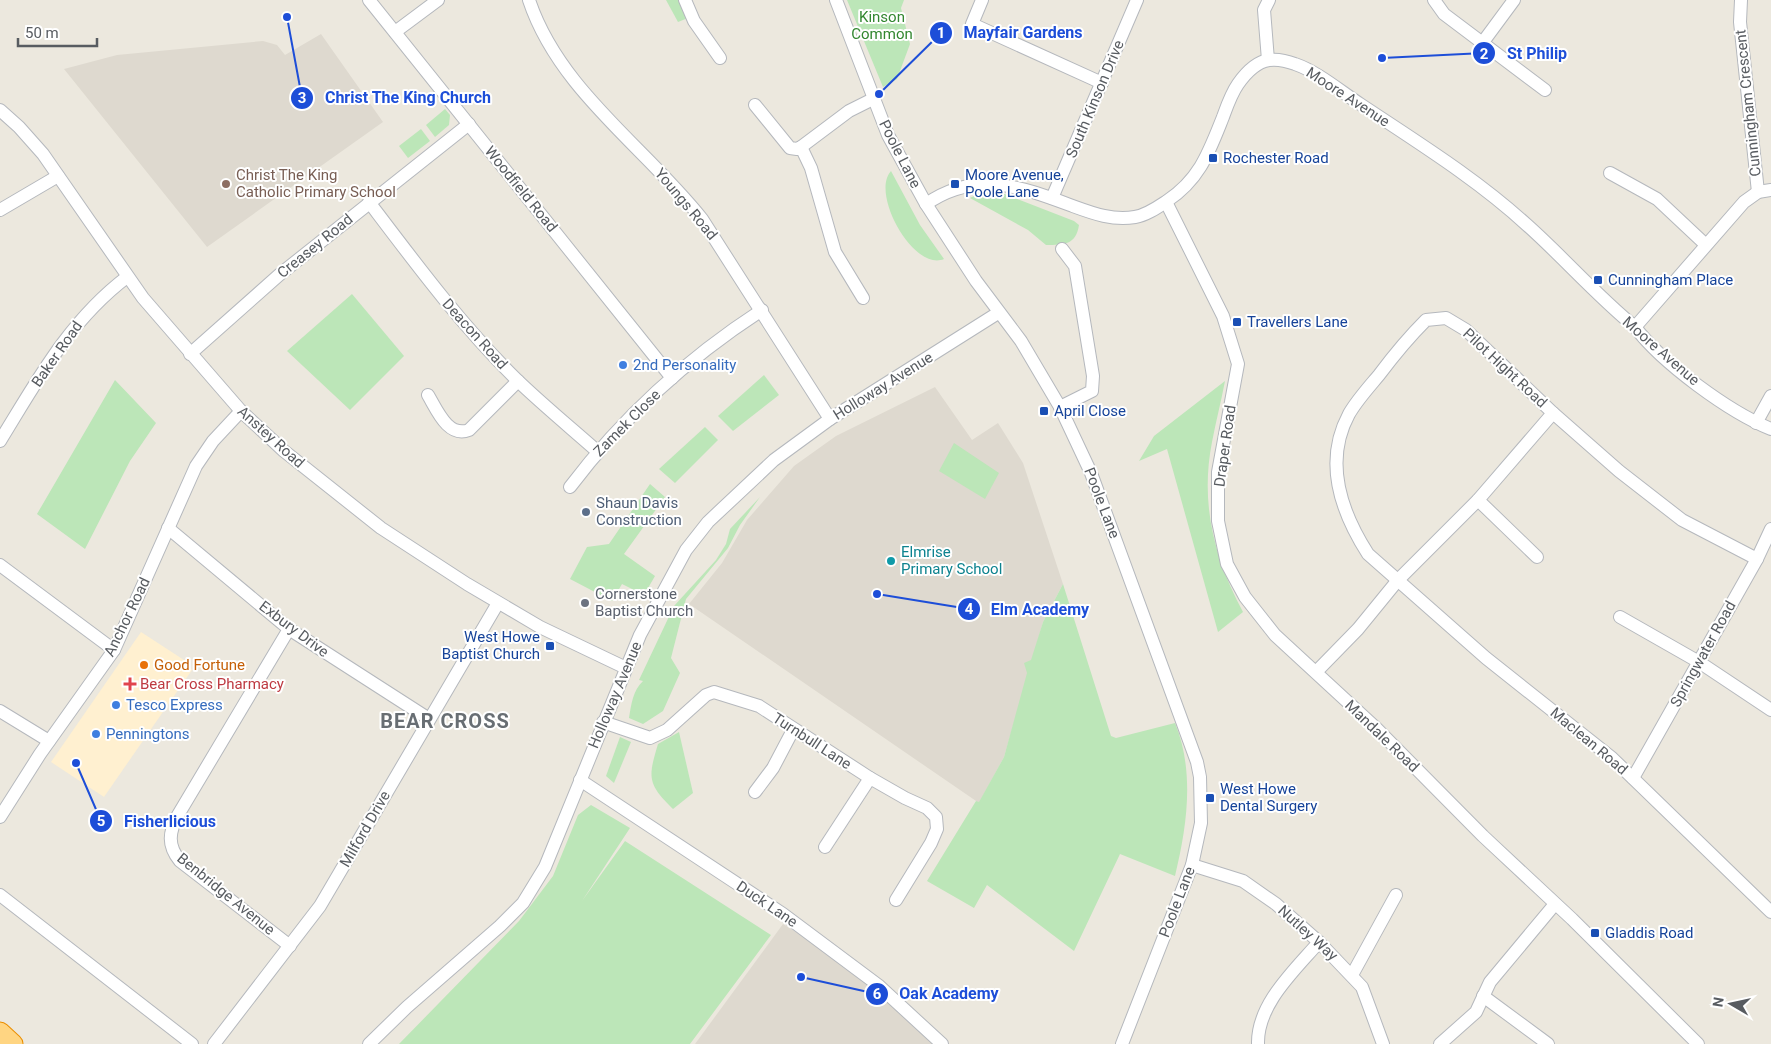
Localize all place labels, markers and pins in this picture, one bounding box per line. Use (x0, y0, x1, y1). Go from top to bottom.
callout: Mayfair Gardens (929, 17, 1093, 48)
callout: St Philip (1471, 38, 1577, 69)
callout: Christ The King Church (289, 82, 501, 113)
place label: Rochester Road (1223, 149, 1329, 167)
marker: Rochester Road (1207, 152, 1219, 164)
place label: Christ The King Catholic Primary School (236, 166, 396, 201)
place label: Moore Avenue, Poole Lane (965, 166, 1064, 201)
marker: Christ The King Catholic Primary School (220, 178, 232, 190)
marker: Moore Avenue, Poole Lane (949, 178, 961, 190)
place label: Cunningham Place (1608, 271, 1733, 289)
marker: Cunningham Place (1592, 274, 1604, 286)
place label: Travellers Lane (1247, 313, 1348, 331)
marker: Travellers Lane (1231, 316, 1243, 328)
place label: 2nd Personality (633, 356, 736, 374)
marker: 2nd Personality (617, 359, 629, 371)
place label: April Close (1054, 402, 1126, 420)
marker: April Close (1038, 405, 1050, 417)
place label: Shaun Davis Construction (596, 494, 682, 529)
marker: Shaun Davis Construction (580, 506, 592, 518)
place label: Elmrise Primary School (901, 543, 1002, 578)
marker: Elmrise Primary School (885, 555, 897, 567)
place label: Cornerstone Baptist Church (595, 585, 693, 620)
callout: Elm Academy (956, 594, 1099, 625)
marker: Cornerstone Baptist Church (579, 597, 591, 609)
place label: West Howe Baptist Church (442, 628, 540, 663)
marker: West Howe Baptist Church (544, 640, 556, 652)
place label: Good Fortune (154, 656, 245, 674)
marker: Good Fortune (138, 659, 150, 671)
place label: Bear Cross Pharmacy (140, 675, 284, 693)
marker: Bear Cross Pharmacy (124, 678, 136, 690)
place label: Tesco Express (126, 696, 223, 714)
marker: Tesco Express (110, 699, 122, 711)
place label: Penningtons (106, 725, 190, 743)
marker: Penningtons (90, 728, 102, 740)
place label: West Howe Dental Surgery (1220, 780, 1317, 815)
marker: West Howe Dental Surgery (1204, 792, 1216, 804)
callout: Fisherlicious (89, 806, 226, 837)
place label: Gladdis Road (1605, 924, 1693, 942)
marker: Gladdis Road (1589, 927, 1601, 939)
callout: Oak Academy (865, 978, 1009, 1009)

